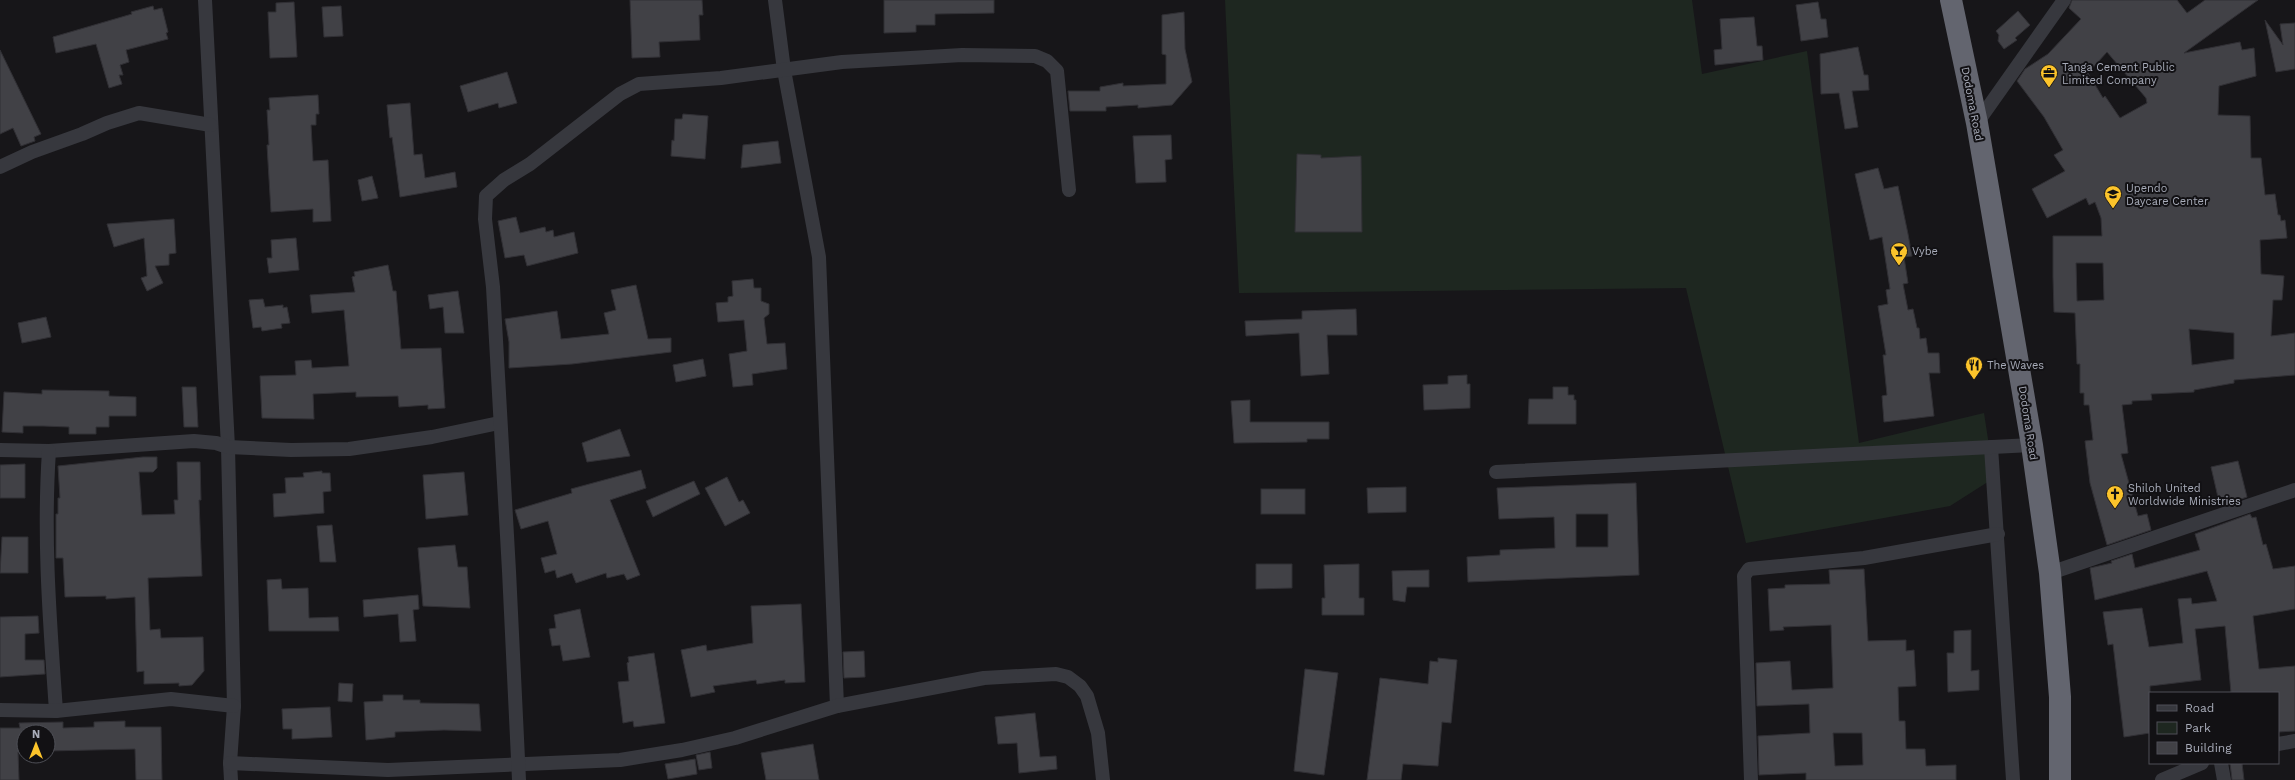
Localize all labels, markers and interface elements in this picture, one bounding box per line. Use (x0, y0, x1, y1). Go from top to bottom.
place label: Tanga Cement Public Limited Company (2062, 61, 2175, 87)
office icon: Tanga Cement Public Limited Company (2039, 63, 2059, 88)
street label: Dodoma Road (1958, 66, 1986, 142)
place label: Upendo Daycare Center (2126, 182, 2209, 208)
school or university icon: Upendo Daycare Center (2103, 184, 2123, 209)
bar icon: Vybe (1889, 241, 1909, 266)
place label: Vybe (1912, 245, 1938, 258)
restaurant icon: The Waves (1964, 355, 1984, 380)
place label: The Waves (1987, 359, 2044, 372)
street label: Dodoma Road (2016, 385, 2040, 461)
place label: Shiloh United Worldwide Ministries (2128, 482, 2241, 508)
church icon: Shiloh United Worldwide Ministries (2105, 484, 2125, 509)
legend (2149, 692, 2279, 764)
text: Road (2185, 701, 2214, 715)
text: Park (2185, 721, 2211, 735)
north arrow (16, 724, 56, 764)
text: N (32, 728, 40, 741)
text: Building (2185, 741, 2232, 755)

